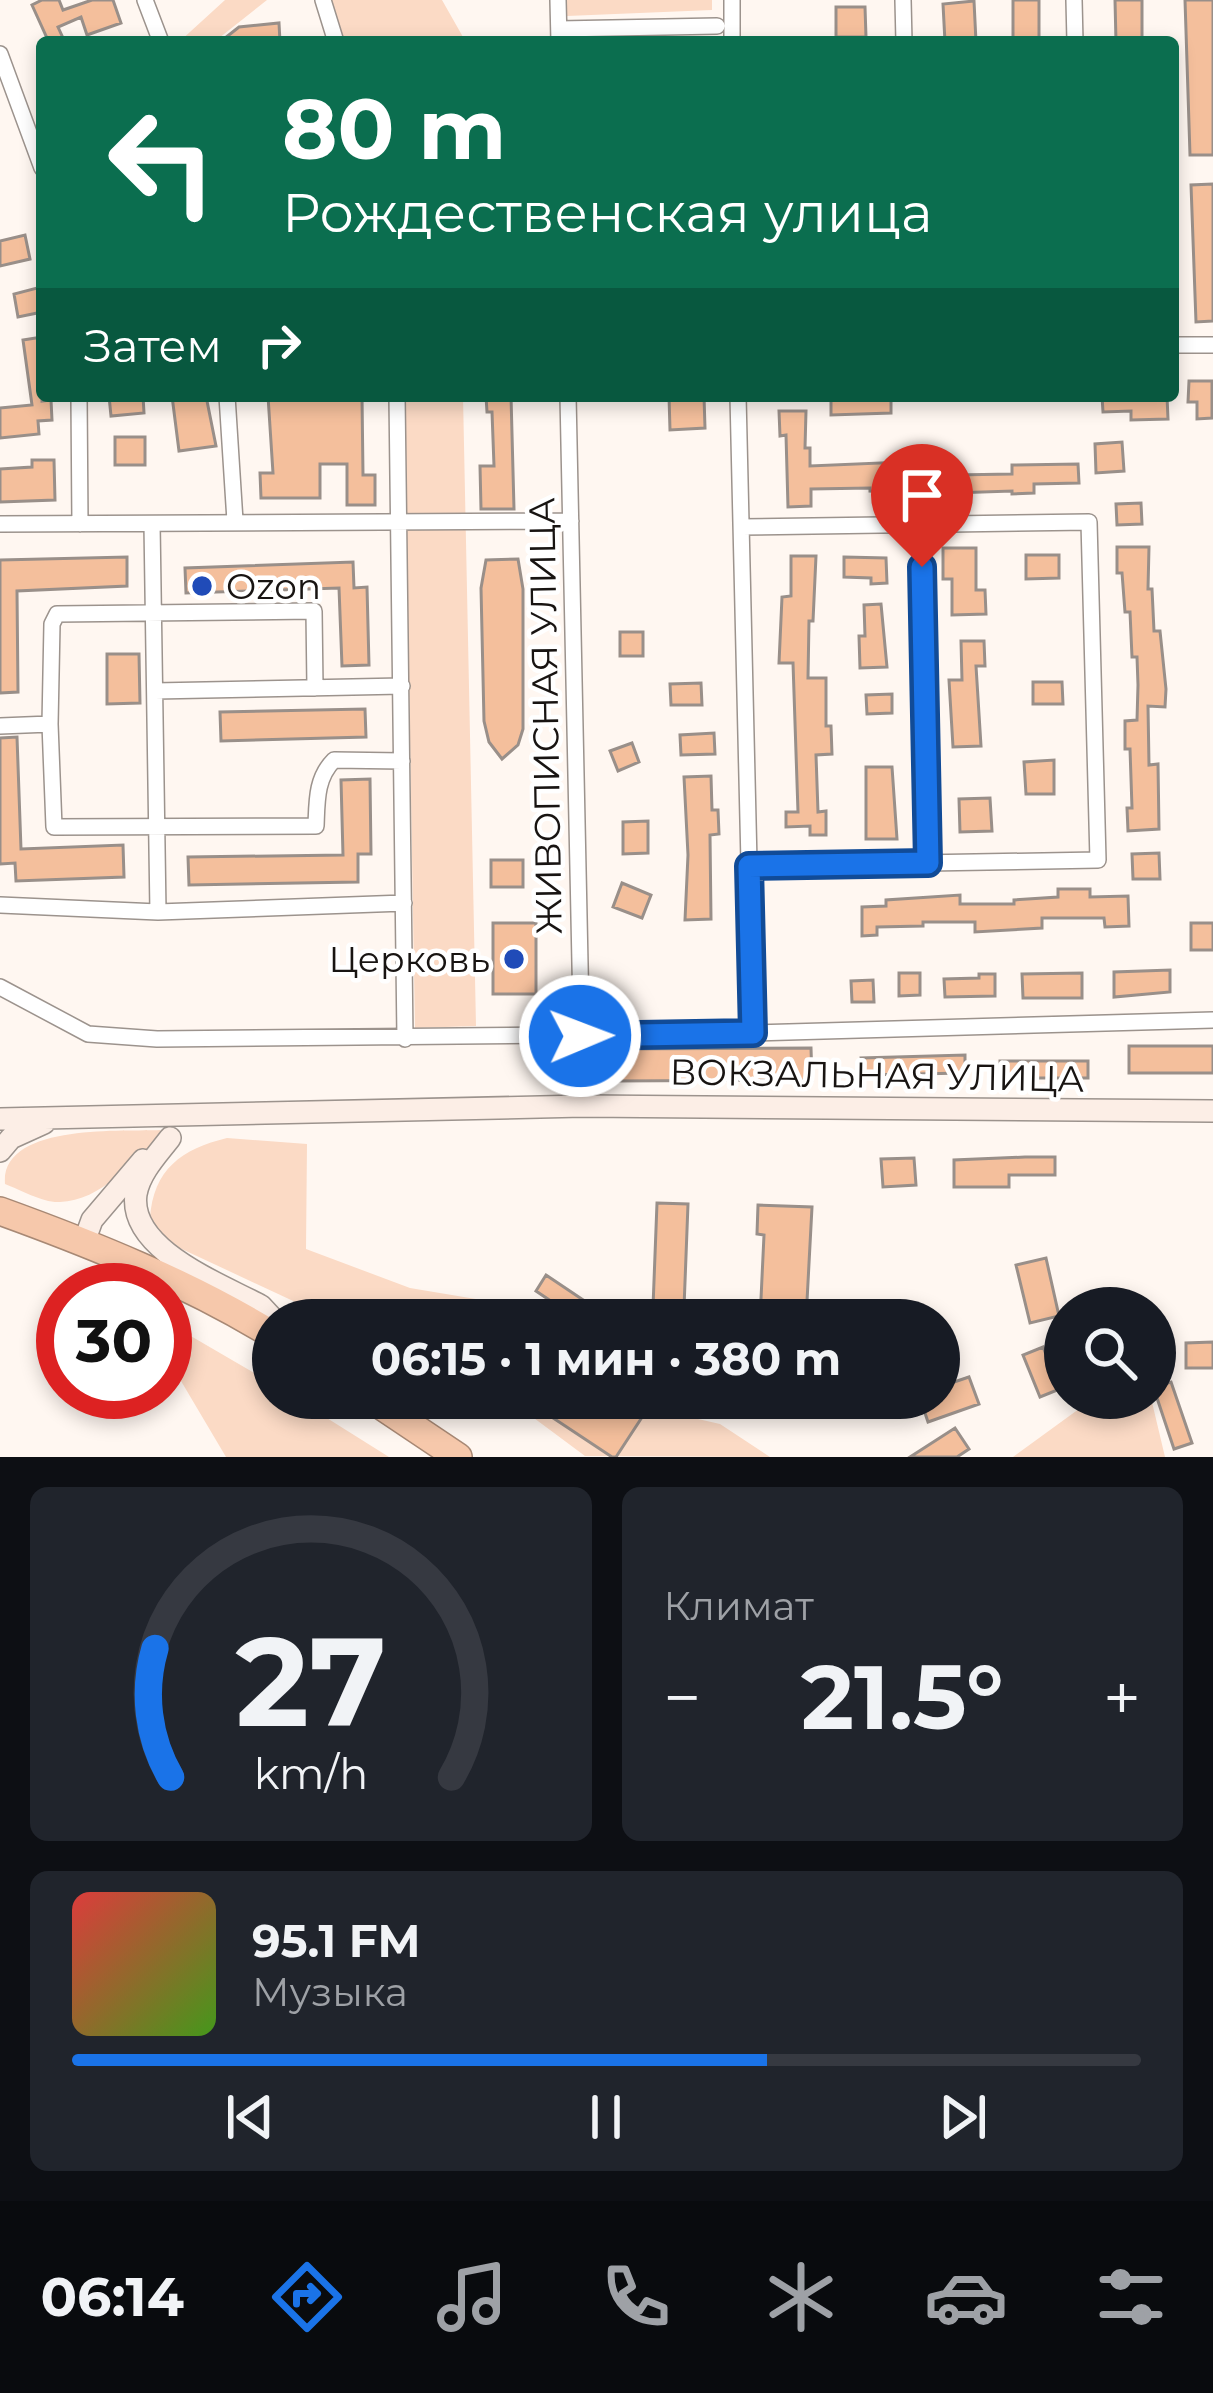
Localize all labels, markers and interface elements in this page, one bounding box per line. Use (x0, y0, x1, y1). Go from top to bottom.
text: 80 m (282, 78, 506, 180)
icon: left (84, 84, 240, 240)
text: Рождественская улица (282, 180, 932, 246)
icon: right (246, 312, 312, 378)
text: Затем (84, 318, 222, 373)
pin (871, 444, 973, 567)
icon: arrive (889, 462, 955, 528)
street label: ЖИВОПИСНАЯ УЛИЦА (519, 497, 571, 935)
place label: Ozon (226, 564, 321, 608)
marker: Ozon (189, 573, 215, 599)
place label: Церковь (328, 937, 490, 981)
marker: Церковь (501, 946, 527, 972)
position arrow (517, 973, 643, 1099)
street label: ВОКЗАЛЬНАЯ УЛИЦА (669, 1049, 1085, 1101)
speed limit sign: 30 (36, 1263, 192, 1419)
map controls (1044, 1287, 1176, 1419)
button: search (1044, 1287, 1176, 1419)
text: 06:15 · 1 мин · 380 m (371, 1331, 841, 1386)
text: Климат (664, 1582, 814, 1630)
text: 27 (235, 1605, 386, 1757)
text: 21.5° (801, 1642, 1004, 1752)
text: − (664, 1657, 701, 1738)
text: + (1103, 1657, 1141, 1738)
text: km/h (254, 1747, 368, 1800)
text: 95.1 FM (252, 1913, 421, 1968)
text: Музыка (252, 1968, 408, 2016)
icon: previous (217, 2084, 283, 2150)
icon: pause (573, 2084, 639, 2150)
icon: next (930, 2084, 996, 2150)
icon: directions (265, 2255, 349, 2339)
icon: music (430, 2255, 514, 2339)
icon: phone (594, 2255, 678, 2339)
icon: climate (759, 2255, 843, 2339)
icon: car (924, 2255, 1008, 2339)
icon: filters (1089, 2255, 1173, 2339)
text: 06:14 (40, 2264, 184, 2330)

